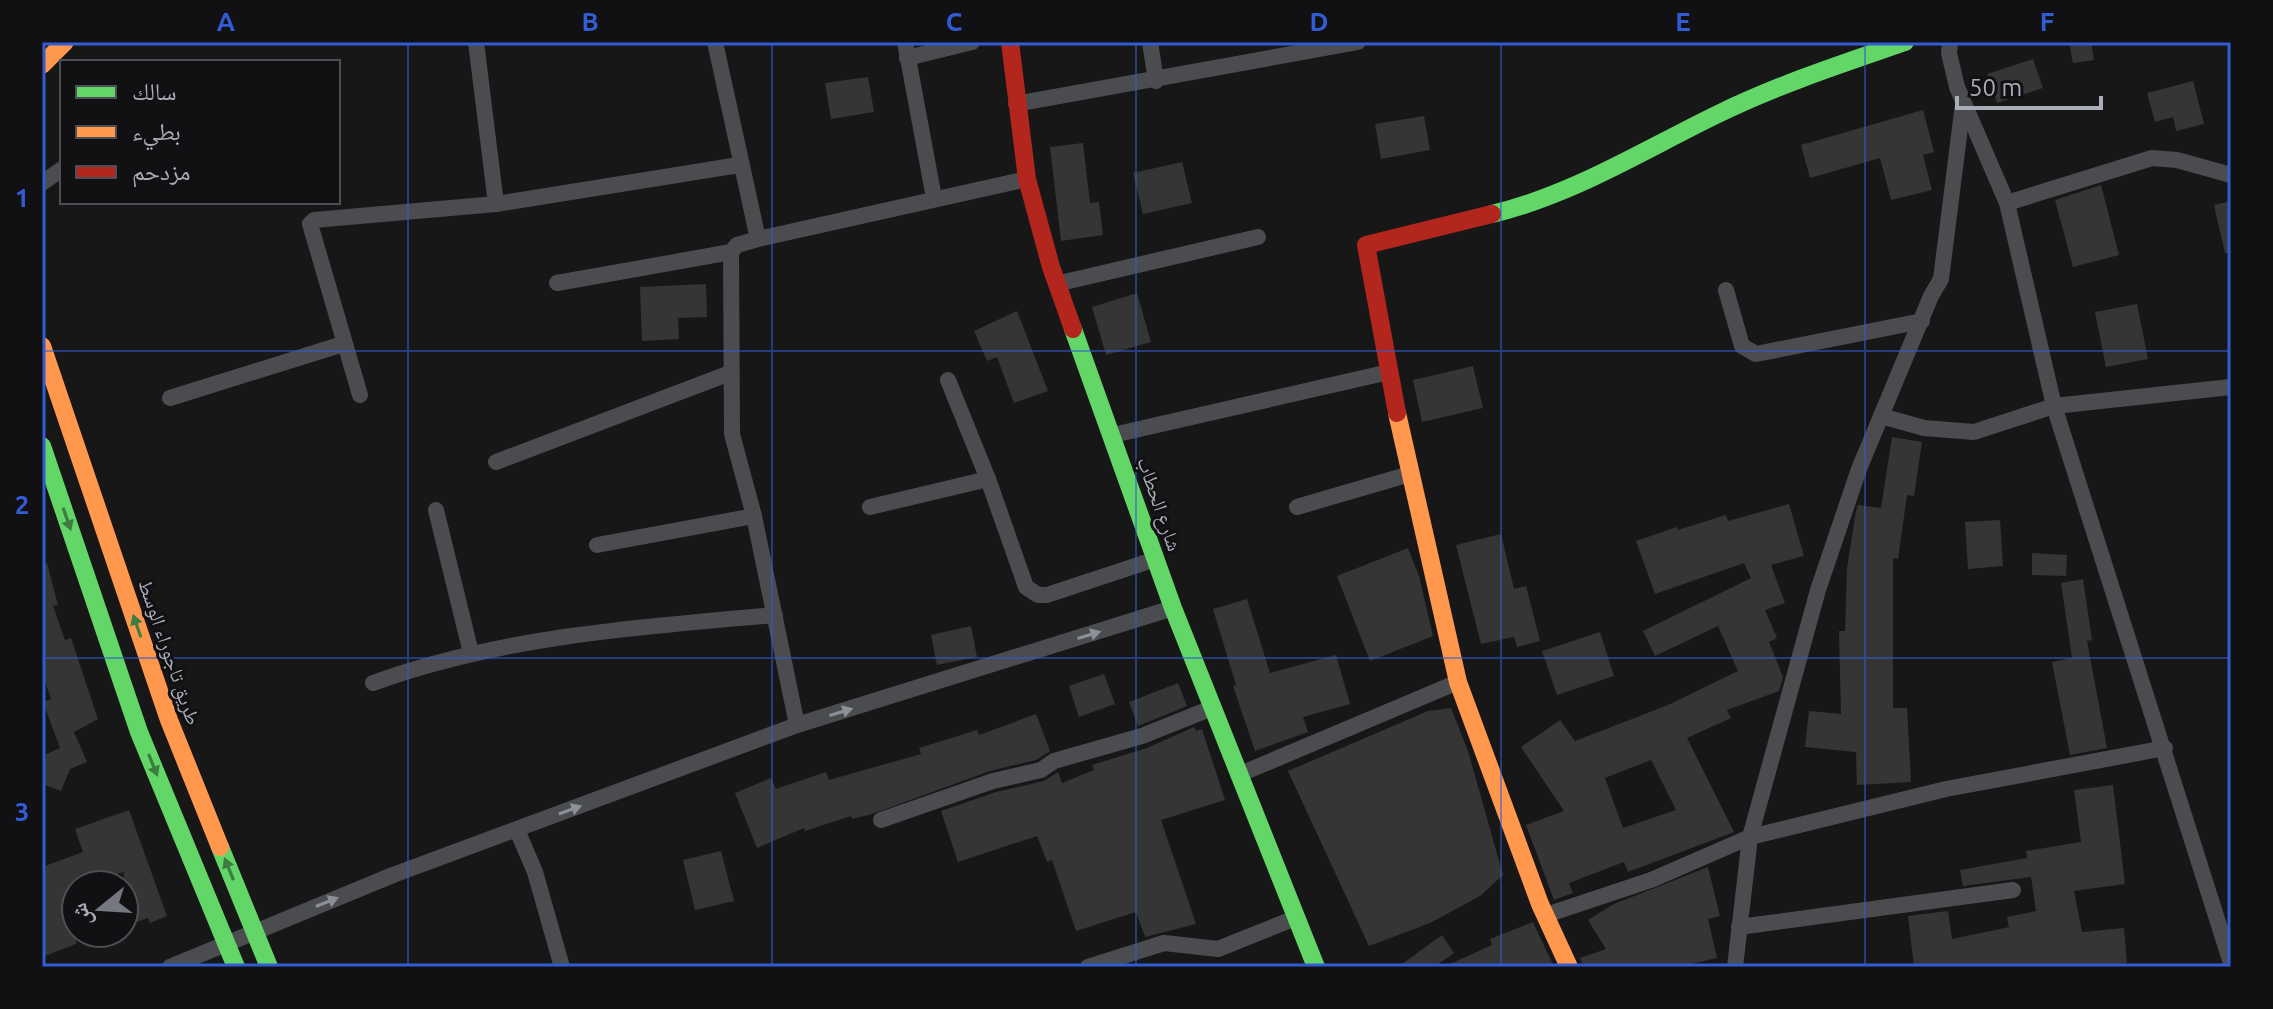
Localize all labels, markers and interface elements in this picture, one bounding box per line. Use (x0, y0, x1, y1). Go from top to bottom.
text: A (217, 7, 236, 36)
text: B (581, 7, 599, 36)
text: C (946, 7, 963, 36)
text: D (1310, 7, 1328, 36)
text: E (1675, 7, 1691, 36)
text: F (2040, 7, 2054, 36)
legend (60, 60, 340, 204)
scale bar (1957, 60, 2101, 110)
text: 50 m (1969, 74, 2022, 101)
text: سالك (132, 78, 177, 105)
text: بطيء (132, 118, 181, 151)
text: مزدحم (132, 158, 191, 188)
text: 1 (15, 183, 29, 212)
street label: شارع الحطاب (1131, 454, 1187, 555)
text: 2 (15, 490, 29, 519)
one-way arrow (62, 508, 74, 532)
street label: طريق تاجوراء الوسط (133, 576, 206, 728)
one-way arrow (131, 614, 143, 638)
one-way arrow (1077, 628, 1101, 641)
one-way arrow (829, 705, 853, 718)
one-way arrow (147, 753, 160, 777)
text: 3 (15, 797, 29, 826)
one-way arrow (558, 803, 582, 816)
one-way arrow (222, 857, 235, 881)
north arrow (60, 869, 140, 949)
one-way arrow (315, 896, 339, 909)
text: ش (65, 900, 98, 930)

